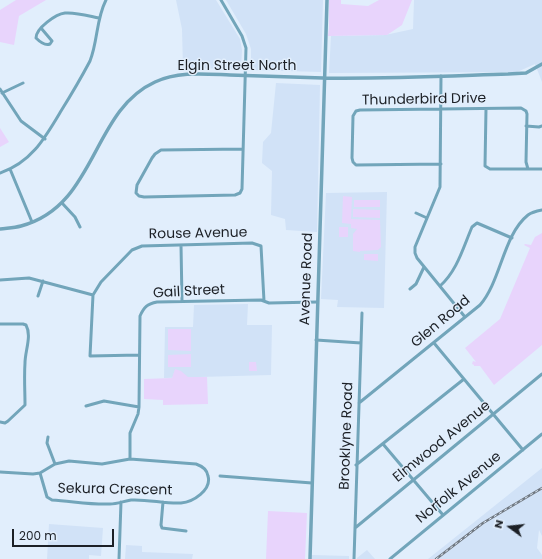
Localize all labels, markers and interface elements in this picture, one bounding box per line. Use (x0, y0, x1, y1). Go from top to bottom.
street label: Elgin Street North (177, 58, 297, 74)
street label: Thunderbird Drive (362, 91, 486, 109)
street label: Rouse Avenue (148, 225, 248, 243)
street label: Avenue Road (297, 232, 317, 326)
street label: Gail Street (153, 282, 225, 302)
street label: Glen Road (408, 292, 474, 352)
street label: Brooklyne Road (337, 382, 357, 490)
street label: Elmwood Avenue (390, 398, 494, 486)
street label: Norfolk Avenue (413, 449, 505, 527)
street label: Sekura Crescent (57, 481, 173, 499)
north arrow (490, 507, 530, 547)
scale bar (14, 521, 116, 547)
text: 200 m (19, 527, 57, 544)

